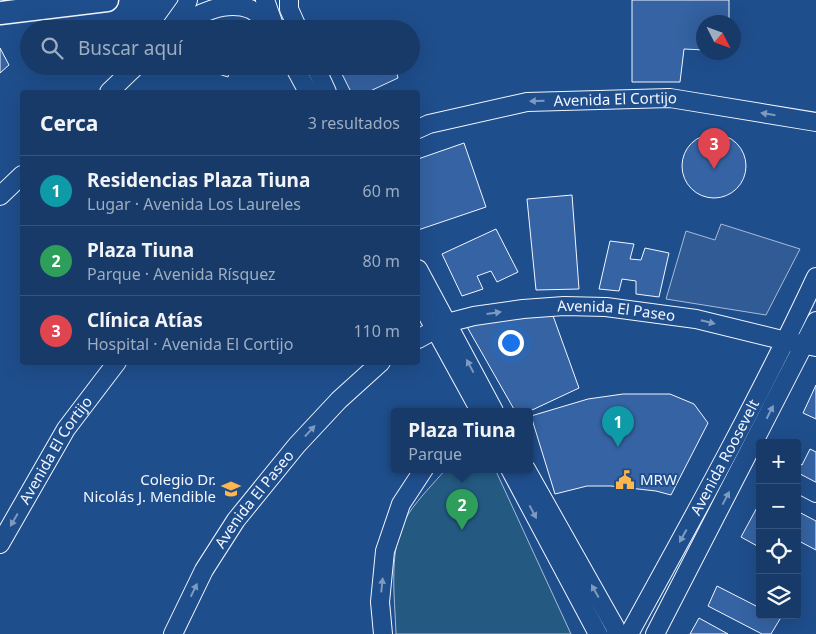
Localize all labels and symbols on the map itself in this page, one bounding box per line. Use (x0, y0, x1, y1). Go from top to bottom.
north arrow (696, 15, 741, 60)
street label: Avenida El Cortijo (553, 87, 679, 110)
one-way arrow (528, 98, 544, 106)
one-way arrow (760, 110, 776, 118)
pin: 3 (698, 128, 730, 169)
street label: Avenida El Paseo (556, 295, 677, 325)
one-way arrow (487, 309, 503, 317)
one-way arrow (700, 318, 715, 326)
your location (498, 330, 524, 356)
one-way arrow (466, 359, 474, 373)
street label: Avenida El Cortijo (14, 392, 96, 508)
street label: Avenida Roosevelt (685, 395, 763, 518)
one-way arrow (766, 405, 774, 420)
pin: 1 (602, 406, 634, 447)
one-way arrow (304, 425, 316, 437)
street label: Avenida El Paseo (210, 446, 298, 552)
place label: Colegio Dr. Nicolás J. Mendible (83, 469, 216, 506)
public building icon: MRW (614, 469, 636, 491)
place label: MRW (640, 469, 677, 489)
school or university icon: Colegio Dr. Nicolás J. Mendible (220, 478, 242, 500)
pin: 2 (446, 489, 478, 530)
one-way arrow (722, 491, 730, 505)
one-way arrow (529, 505, 537, 519)
one-way arrow (9, 513, 18, 527)
one-way arrow (679, 529, 687, 543)
one-way arrow (378, 577, 386, 593)
one-way arrow (190, 583, 198, 597)
one-way arrow (590, 584, 599, 597)

